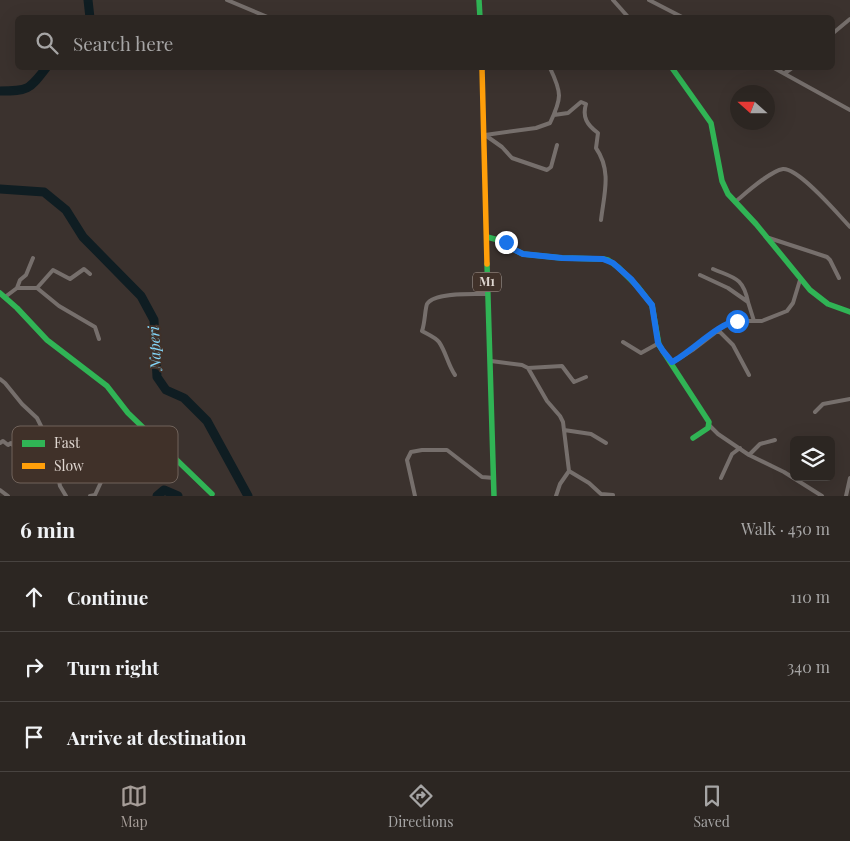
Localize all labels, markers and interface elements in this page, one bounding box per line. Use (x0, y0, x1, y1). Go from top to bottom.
search box (15, 15, 835, 70)
icon: search (33, 29, 61, 57)
text: Search here (73, 30, 173, 56)
north arrow (730, 85, 775, 130)
route end (495, 231, 518, 254)
road number: M1 (473, 272, 501, 292)
route start (726, 310, 749, 333)
water label: Naperi (143, 325, 165, 373)
legend (12, 426, 178, 483)
text: Fast (54, 433, 81, 452)
map controls (790, 436, 835, 481)
button: layers (790, 436, 835, 481)
text: Slow (54, 456, 84, 475)
text: 6 min (20, 515, 75, 543)
text: Walk · 450 m (741, 518, 830, 539)
icon: ahead (20, 583, 48, 611)
text: Continue (67, 584, 148, 610)
text: 110 m (790, 586, 830, 607)
icon: right (20, 653, 48, 681)
text: Turn right (67, 654, 159, 680)
text: 340 m (787, 656, 830, 677)
icon: arrive (20, 723, 48, 751)
text: Arrive at destination (67, 724, 247, 750)
tab: Map (120, 782, 148, 831)
tab: Directions (388, 782, 453, 831)
tab: Saved (694, 782, 730, 831)

